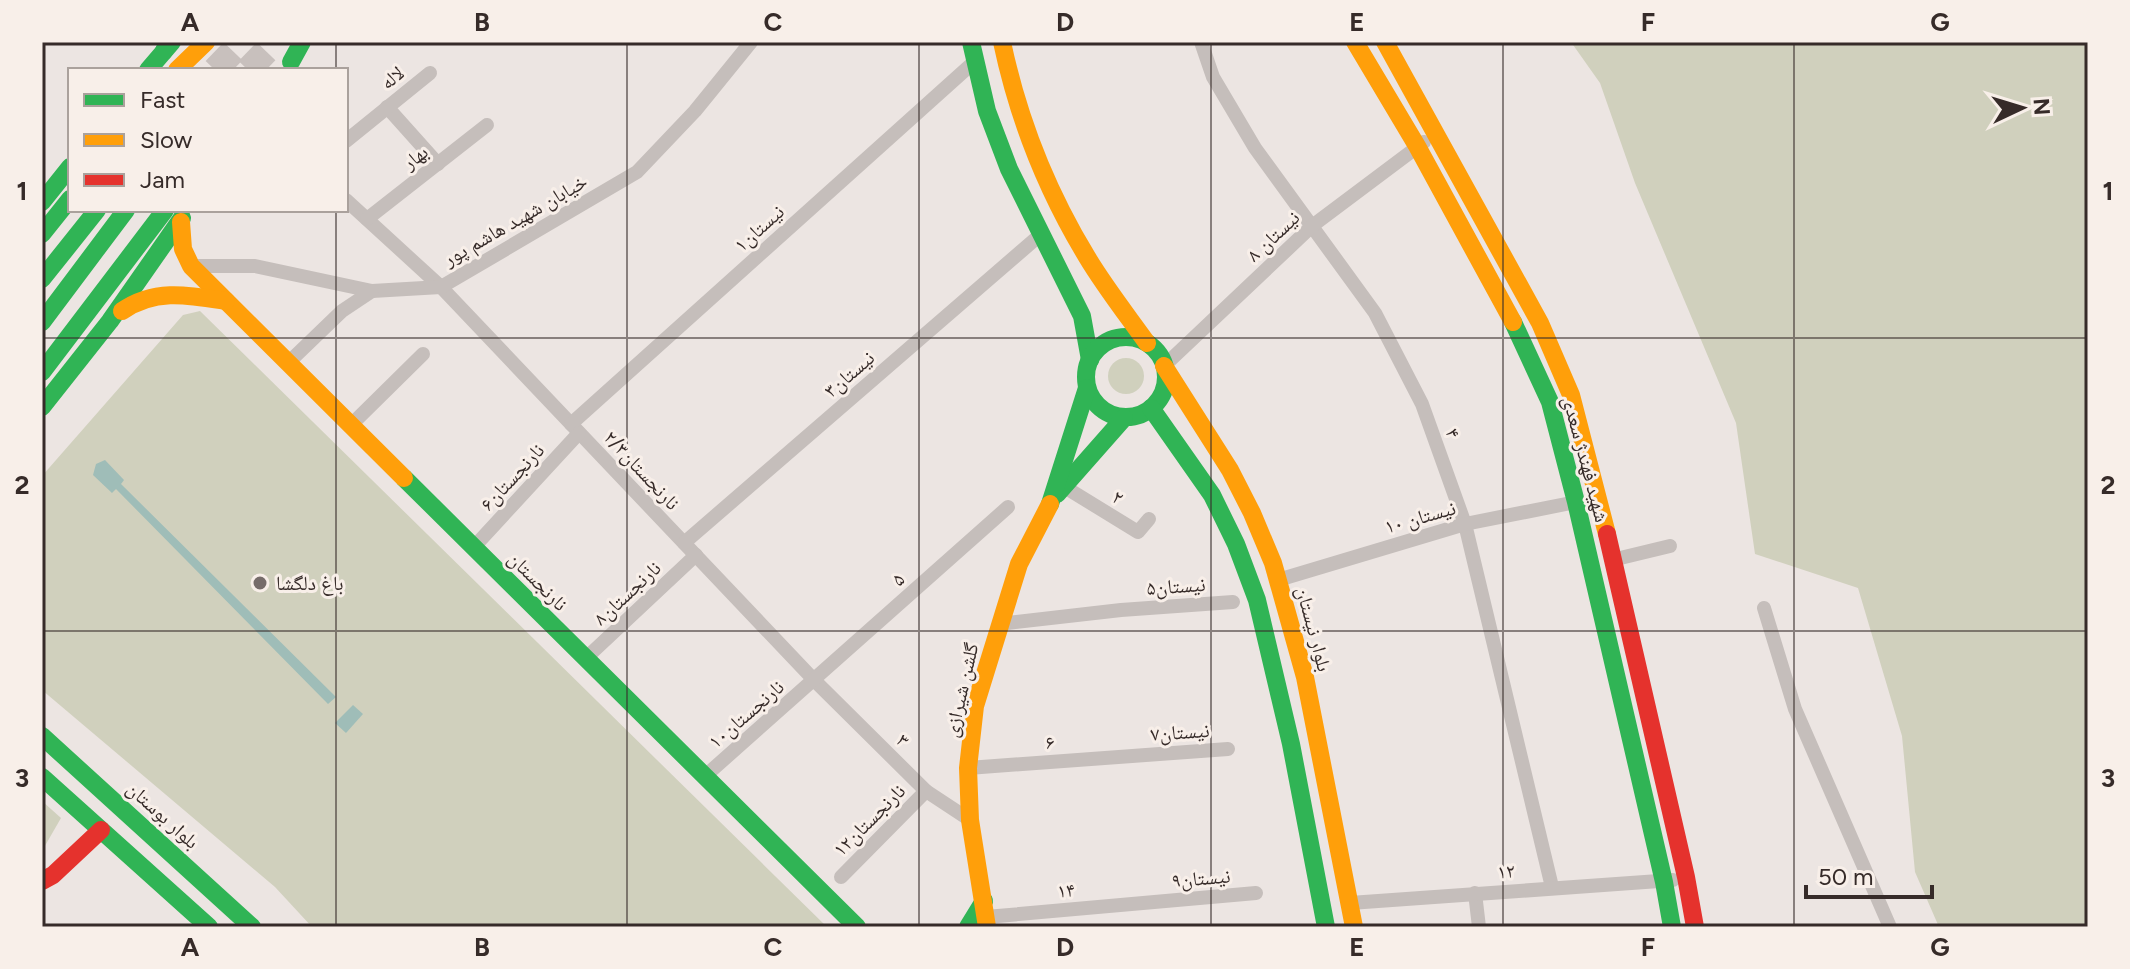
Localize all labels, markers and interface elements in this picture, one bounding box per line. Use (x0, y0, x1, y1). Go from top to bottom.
text: A (181, 6, 200, 38)
text: B (474, 6, 490, 38)
text: C (764, 6, 783, 38)
text: D (1056, 6, 1074, 38)
text: E (1349, 6, 1365, 38)
text: F (1641, 6, 1655, 38)
text: G (1930, 6, 1950, 38)
street label: لاله ‍ (375, 58, 413, 94)
legend (68, 68, 348, 212)
north arrow (1982, 68, 2062, 148)
text: Fast (140, 85, 185, 114)
text: N (2027, 97, 2056, 116)
text: Slow (140, 125, 193, 154)
street label: بهار (397, 140, 433, 175)
text: Jam (140, 165, 185, 194)
street label: خیابان شهید هاشم پور (438, 169, 593, 273)
text: 1 (17, 175, 27, 207)
text: 1 (2103, 175, 2113, 207)
street label: ۱نیستان (729, 199, 789, 257)
street label: نیستان ۸ (1241, 205, 1305, 267)
street label: ۳نیستان (819, 346, 879, 402)
street label: شهید فهندژ سعدی (1558, 393, 1614, 525)
street label: ۲/۳نارنجستان (599, 425, 685, 515)
street label: ۴ (1440, 425, 1466, 441)
street label: ۶نارنجستان (475, 438, 549, 516)
text: 2 (14, 469, 30, 501)
text: 2 (2100, 469, 2116, 501)
street label: ۲ (1108, 484, 1128, 510)
street label: نیستان ۱۰ (1382, 495, 1458, 539)
street label: نارنجستان (503, 546, 573, 616)
street label: ۸نارنجستان (588, 556, 666, 630)
street label: ۵ (887, 567, 909, 591)
place label: باغ دلگشا (276, 571, 344, 596)
street label: ۵نیستان (1146, 572, 1206, 600)
marker: باغ دلگشا (251, 574, 269, 592)
street label: بلوار نیستان (1291, 584, 1337, 674)
street label: گلشن شیرازی (938, 640, 984, 740)
street label: ۱۰نارنجستان (703, 675, 789, 753)
street label: ۷نیستان (1150, 718, 1210, 746)
street label: ۳ (891, 728, 915, 752)
street label: ۶ (1045, 730, 1055, 754)
text: 3 (15, 762, 29, 794)
text: 3 (2101, 762, 2115, 794)
street label: بلوار بوستان (122, 776, 204, 854)
street label: ۱۲نارنجستان (828, 779, 910, 861)
scale bar (1806, 849, 1932, 899)
street label: ۱۲ (1496, 858, 1516, 884)
text: 50 m (1818, 862, 1874, 891)
street label: ۹نیستان (1171, 863, 1231, 893)
street label: ۱۴ (1056, 877, 1076, 903)
text: A (181, 931, 200, 963)
text: B (474, 931, 490, 963)
text: C (764, 931, 783, 963)
text: D (1056, 931, 1074, 963)
text: E (1349, 931, 1365, 963)
text: F (1641, 931, 1655, 963)
text: G (1930, 931, 1950, 963)

